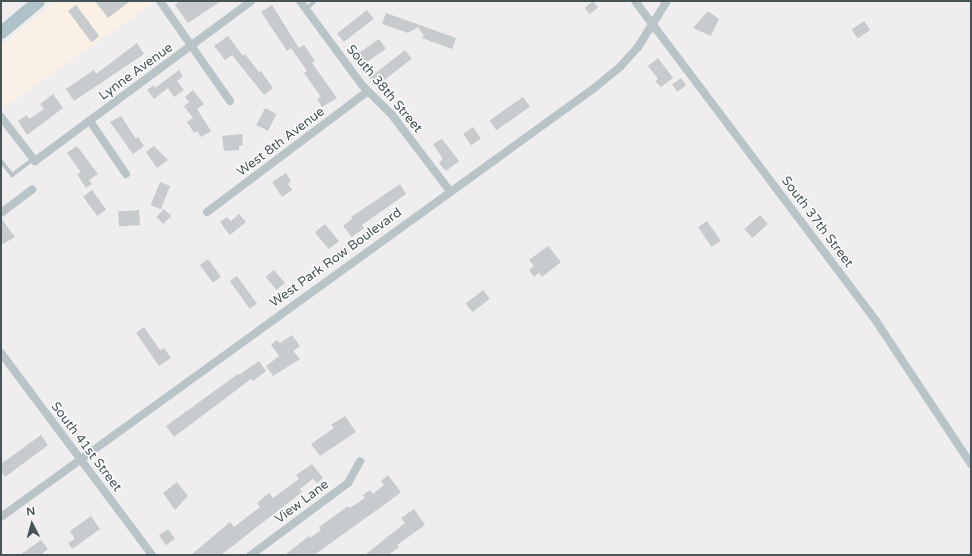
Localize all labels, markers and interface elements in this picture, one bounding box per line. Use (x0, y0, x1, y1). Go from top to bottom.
street label: Lynne Avenue (96, 40, 176, 104)
street label: South 38th Street (343, 42, 425, 136)
street label: West 8th Avenue (234, 104, 328, 180)
street label: South 37th Street (778, 173, 856, 271)
street label: West Park Row Boulevard (267, 205, 405, 311)
street label: South 41st Street (47, 399, 125, 495)
street label: View Lane (272, 477, 332, 527)
north arrow (12, 504, 52, 544)
text: N (26, 505, 36, 518)

